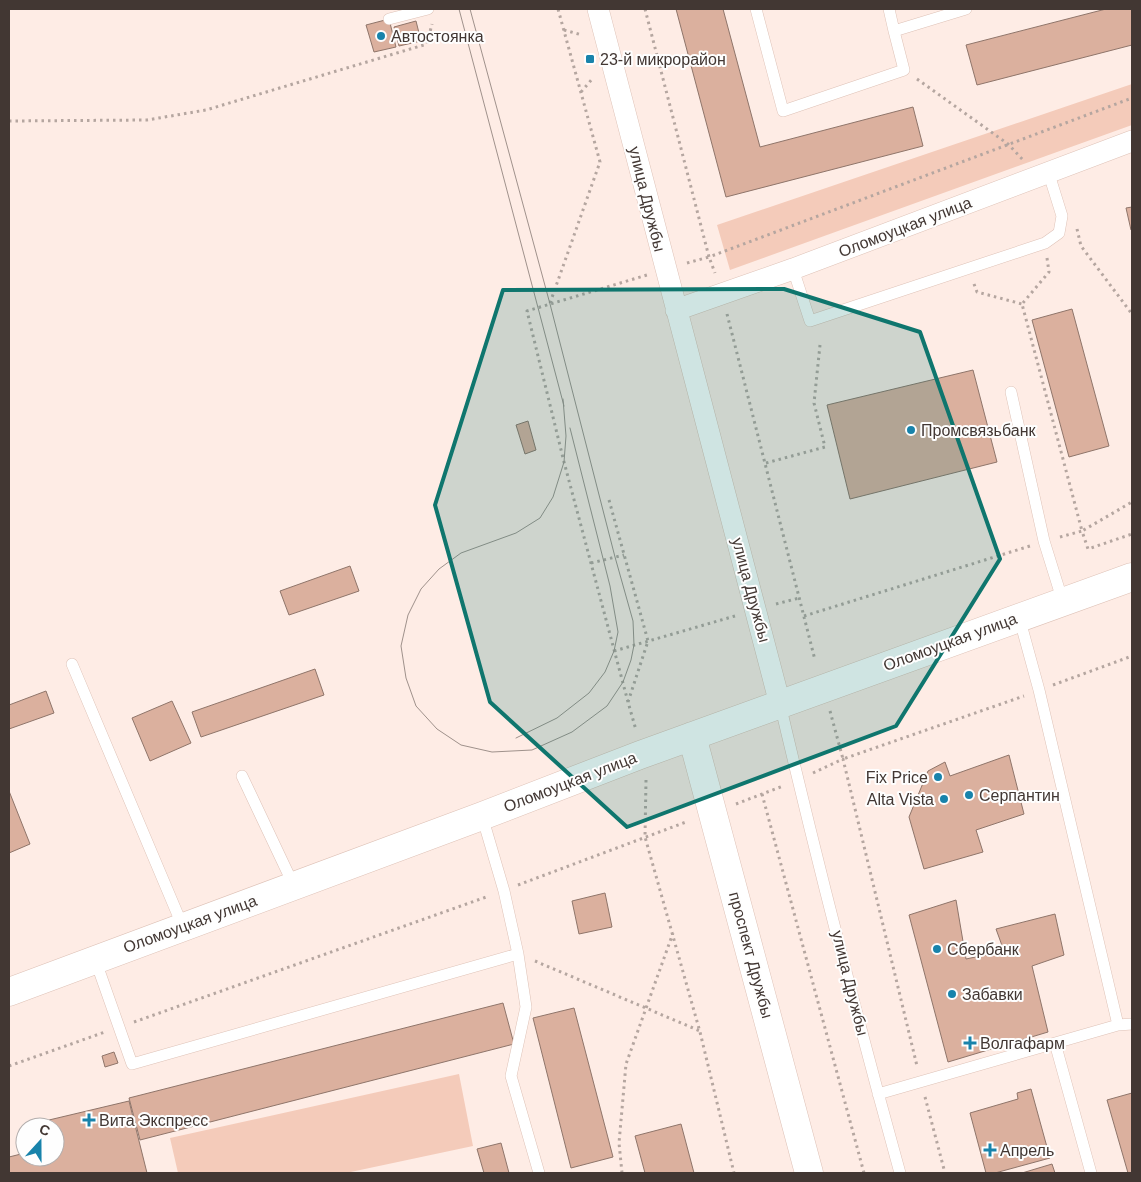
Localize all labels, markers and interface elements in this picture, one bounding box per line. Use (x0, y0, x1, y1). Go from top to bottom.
place label: Автостоянка (391, 28, 484, 45)
marker: Автостоянка (375, 30, 387, 42)
place label: 23-й микрорайон (600, 51, 726, 68)
marker: 23-й микрорайон (584, 53, 596, 65)
street label: улица Дружбы (626, 145, 668, 253)
street label: Оломоуцкая улица (836, 194, 974, 260)
place label: Промсвязьбанк (921, 422, 1036, 439)
marker: Промсвязьбанк (905, 424, 917, 436)
street label: улица Дружбы (729, 536, 773, 644)
street label: Оломоуцкая улица (881, 610, 1019, 674)
street label: Оломоуцкая улица (501, 749, 639, 815)
place label: Fix Price (866, 769, 928, 786)
marker: Fix Price (932, 771, 944, 783)
place label: Серпантин (979, 787, 1060, 804)
marker: Серпантин (963, 789, 975, 801)
place label: Alta Vista (867, 791, 934, 808)
marker: Alta Vista (938, 793, 950, 805)
street label: проспект Дружбы (726, 890, 776, 1020)
street label: Оломоуцкая улица (121, 892, 259, 956)
street label: улица Дружбы (829, 929, 871, 1037)
place label: Сбербанк (947, 941, 1020, 958)
marker: Сбербанк (931, 943, 943, 955)
place label: Забавки (962, 986, 1023, 1003)
marker: Забавки (946, 988, 958, 1000)
place label: Волгафарм (980, 1035, 1065, 1052)
marker: Волгафарм (964, 1037, 976, 1049)
place label: Вита Экспресс (99, 1112, 208, 1129)
marker: Вита Экспресс (83, 1114, 95, 1126)
north arrow (15, 1117, 65, 1167)
text: С (37, 1121, 52, 1139)
place label: Апрель (1000, 1142, 1054, 1159)
marker: Апрель (984, 1144, 996, 1156)

